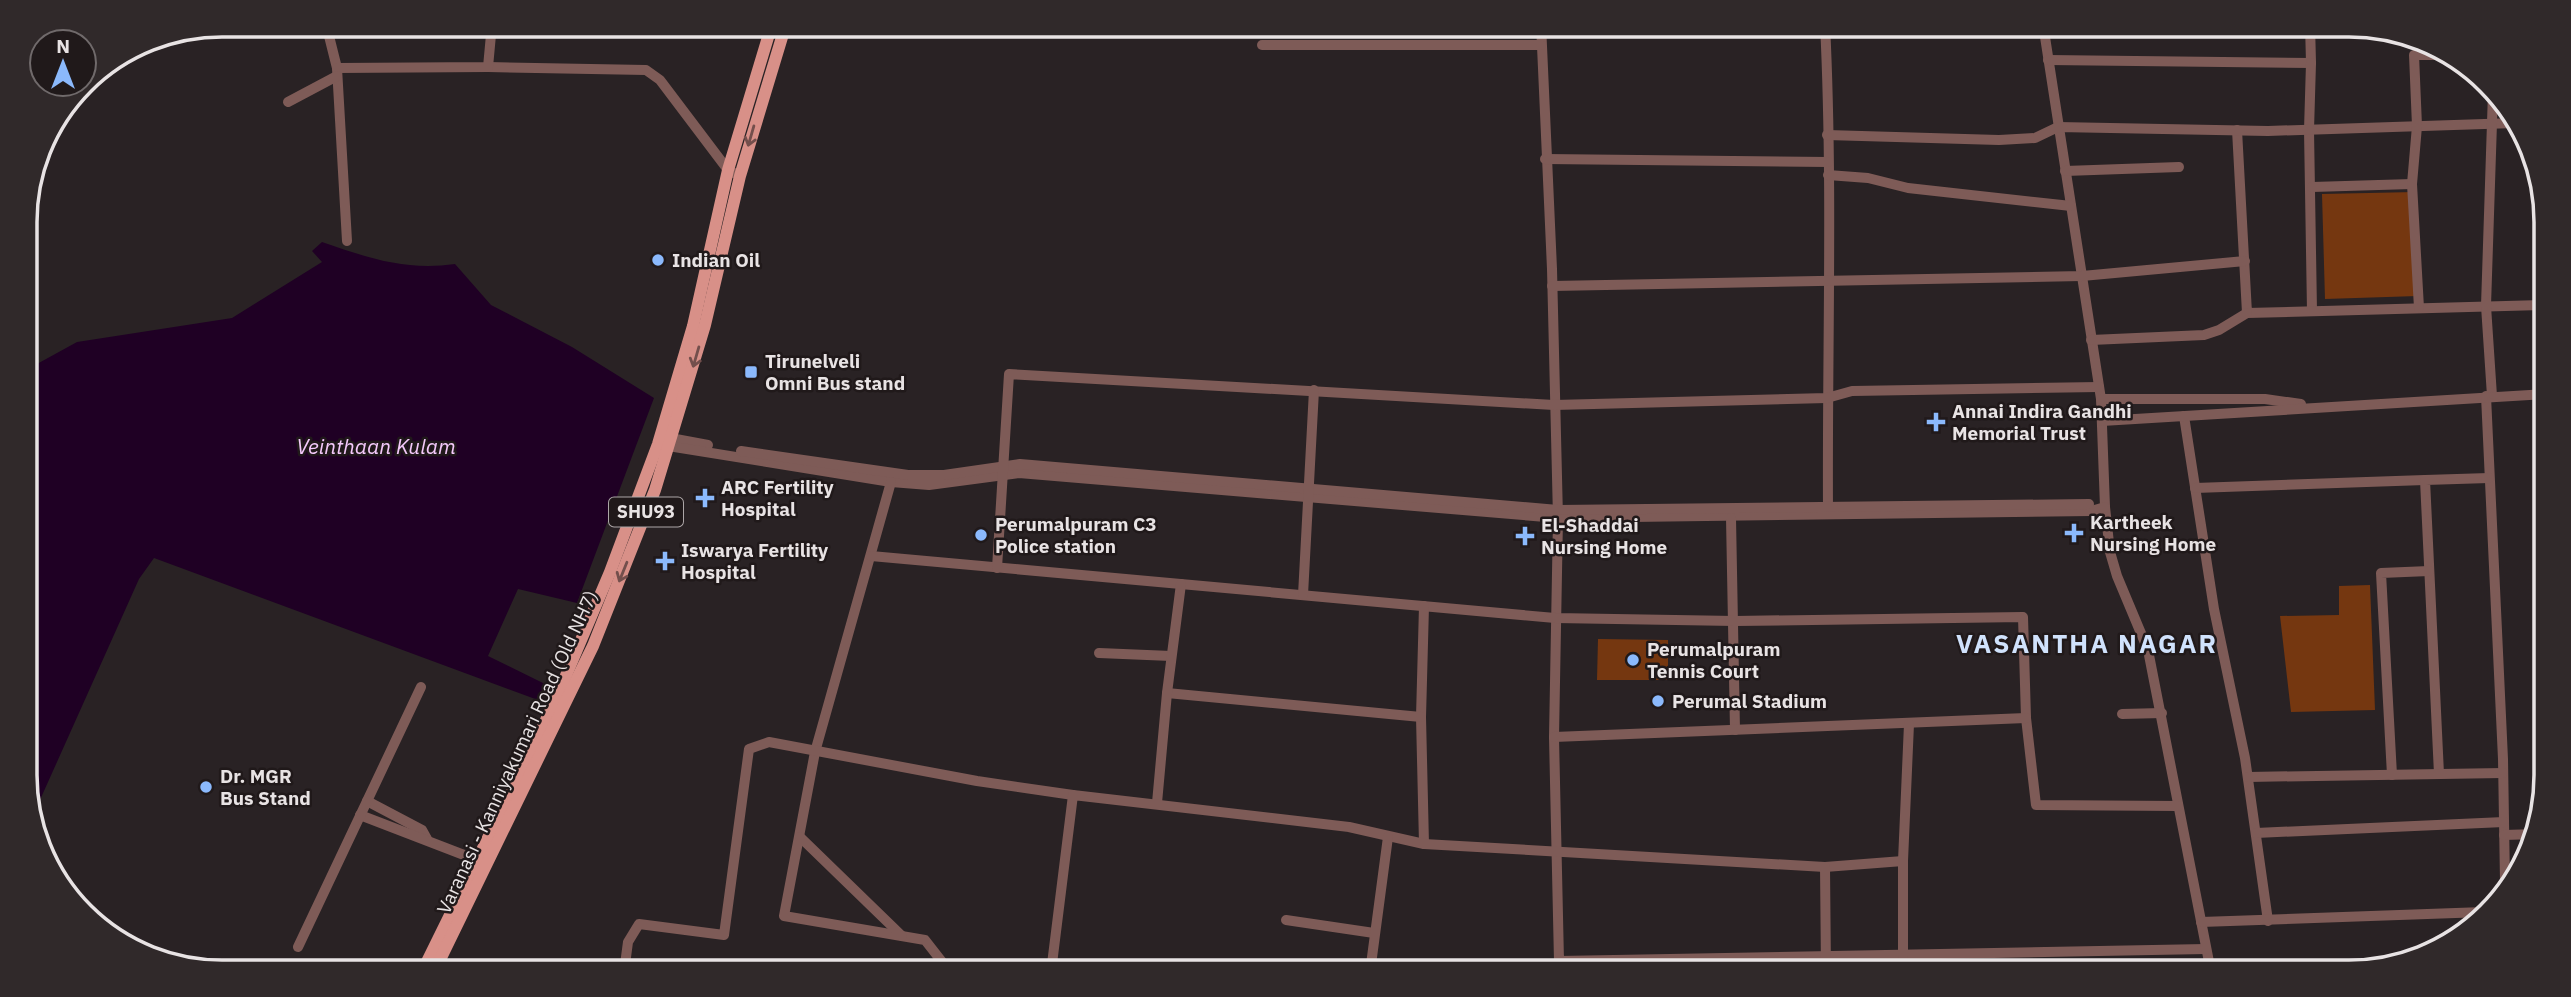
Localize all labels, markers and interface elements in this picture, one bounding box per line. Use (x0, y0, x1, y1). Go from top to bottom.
north arrow (28, 28, 98, 98)
text: N (56, 34, 70, 58)
one-way arrow (744, 124, 757, 147)
place label: Indian Oil (672, 248, 760, 272)
marker: Indian Oil (650, 252, 666, 268)
one-way arrow (689, 345, 702, 368)
place label: Tirunelveli Omni Bus stand (765, 349, 905, 395)
marker: Tirunelveli Omni Bus stand (743, 364, 759, 380)
place label: Annai Indira Gandhi Memorial Trust (1952, 399, 2132, 445)
marker: Annai Indira Gandhi Memorial Trust (1926, 412, 1946, 432)
water label: Veinthaan Kulam (296, 432, 456, 460)
place label: ARC Fertility Hospital (721, 475, 835, 521)
marker: ARC Fertility Hospital (695, 488, 715, 508)
road number: SHU93 (609, 498, 683, 526)
place label: Kartheek Nursing Home (2090, 510, 2216, 556)
place label: Perumalpuram C3 Police station (995, 512, 1157, 558)
place label: El-Shaddai Nursing Home (1541, 513, 1667, 559)
marker: Kartheek Nursing Home (2064, 523, 2084, 543)
marker: El-Shaddai Nursing Home (1515, 526, 1535, 546)
marker: Perumalpuram C3 Police station (973, 527, 989, 543)
place label: Iswarya Fertility Hospital (681, 538, 829, 584)
marker: Iswarya Fertility Hospital (655, 551, 675, 571)
one-way arrow (615, 561, 628, 582)
street label: Varanasi - Kanniyakumari Road (Old NH7) (431, 586, 603, 918)
district label: VASANTHA NAGAR (1956, 626, 2218, 660)
place label: Perumalpuram Tennis Court (1647, 637, 1780, 683)
marker: Perumalpuram Tennis Court (1625, 652, 1641, 668)
place label: Perumal Stadium (1672, 689, 1827, 713)
marker: Perumal Stadium (1650, 693, 1666, 709)
place label: Dr. MGR Bus Stand (220, 764, 311, 810)
marker: Dr. MGR Bus Stand (198, 779, 214, 795)

